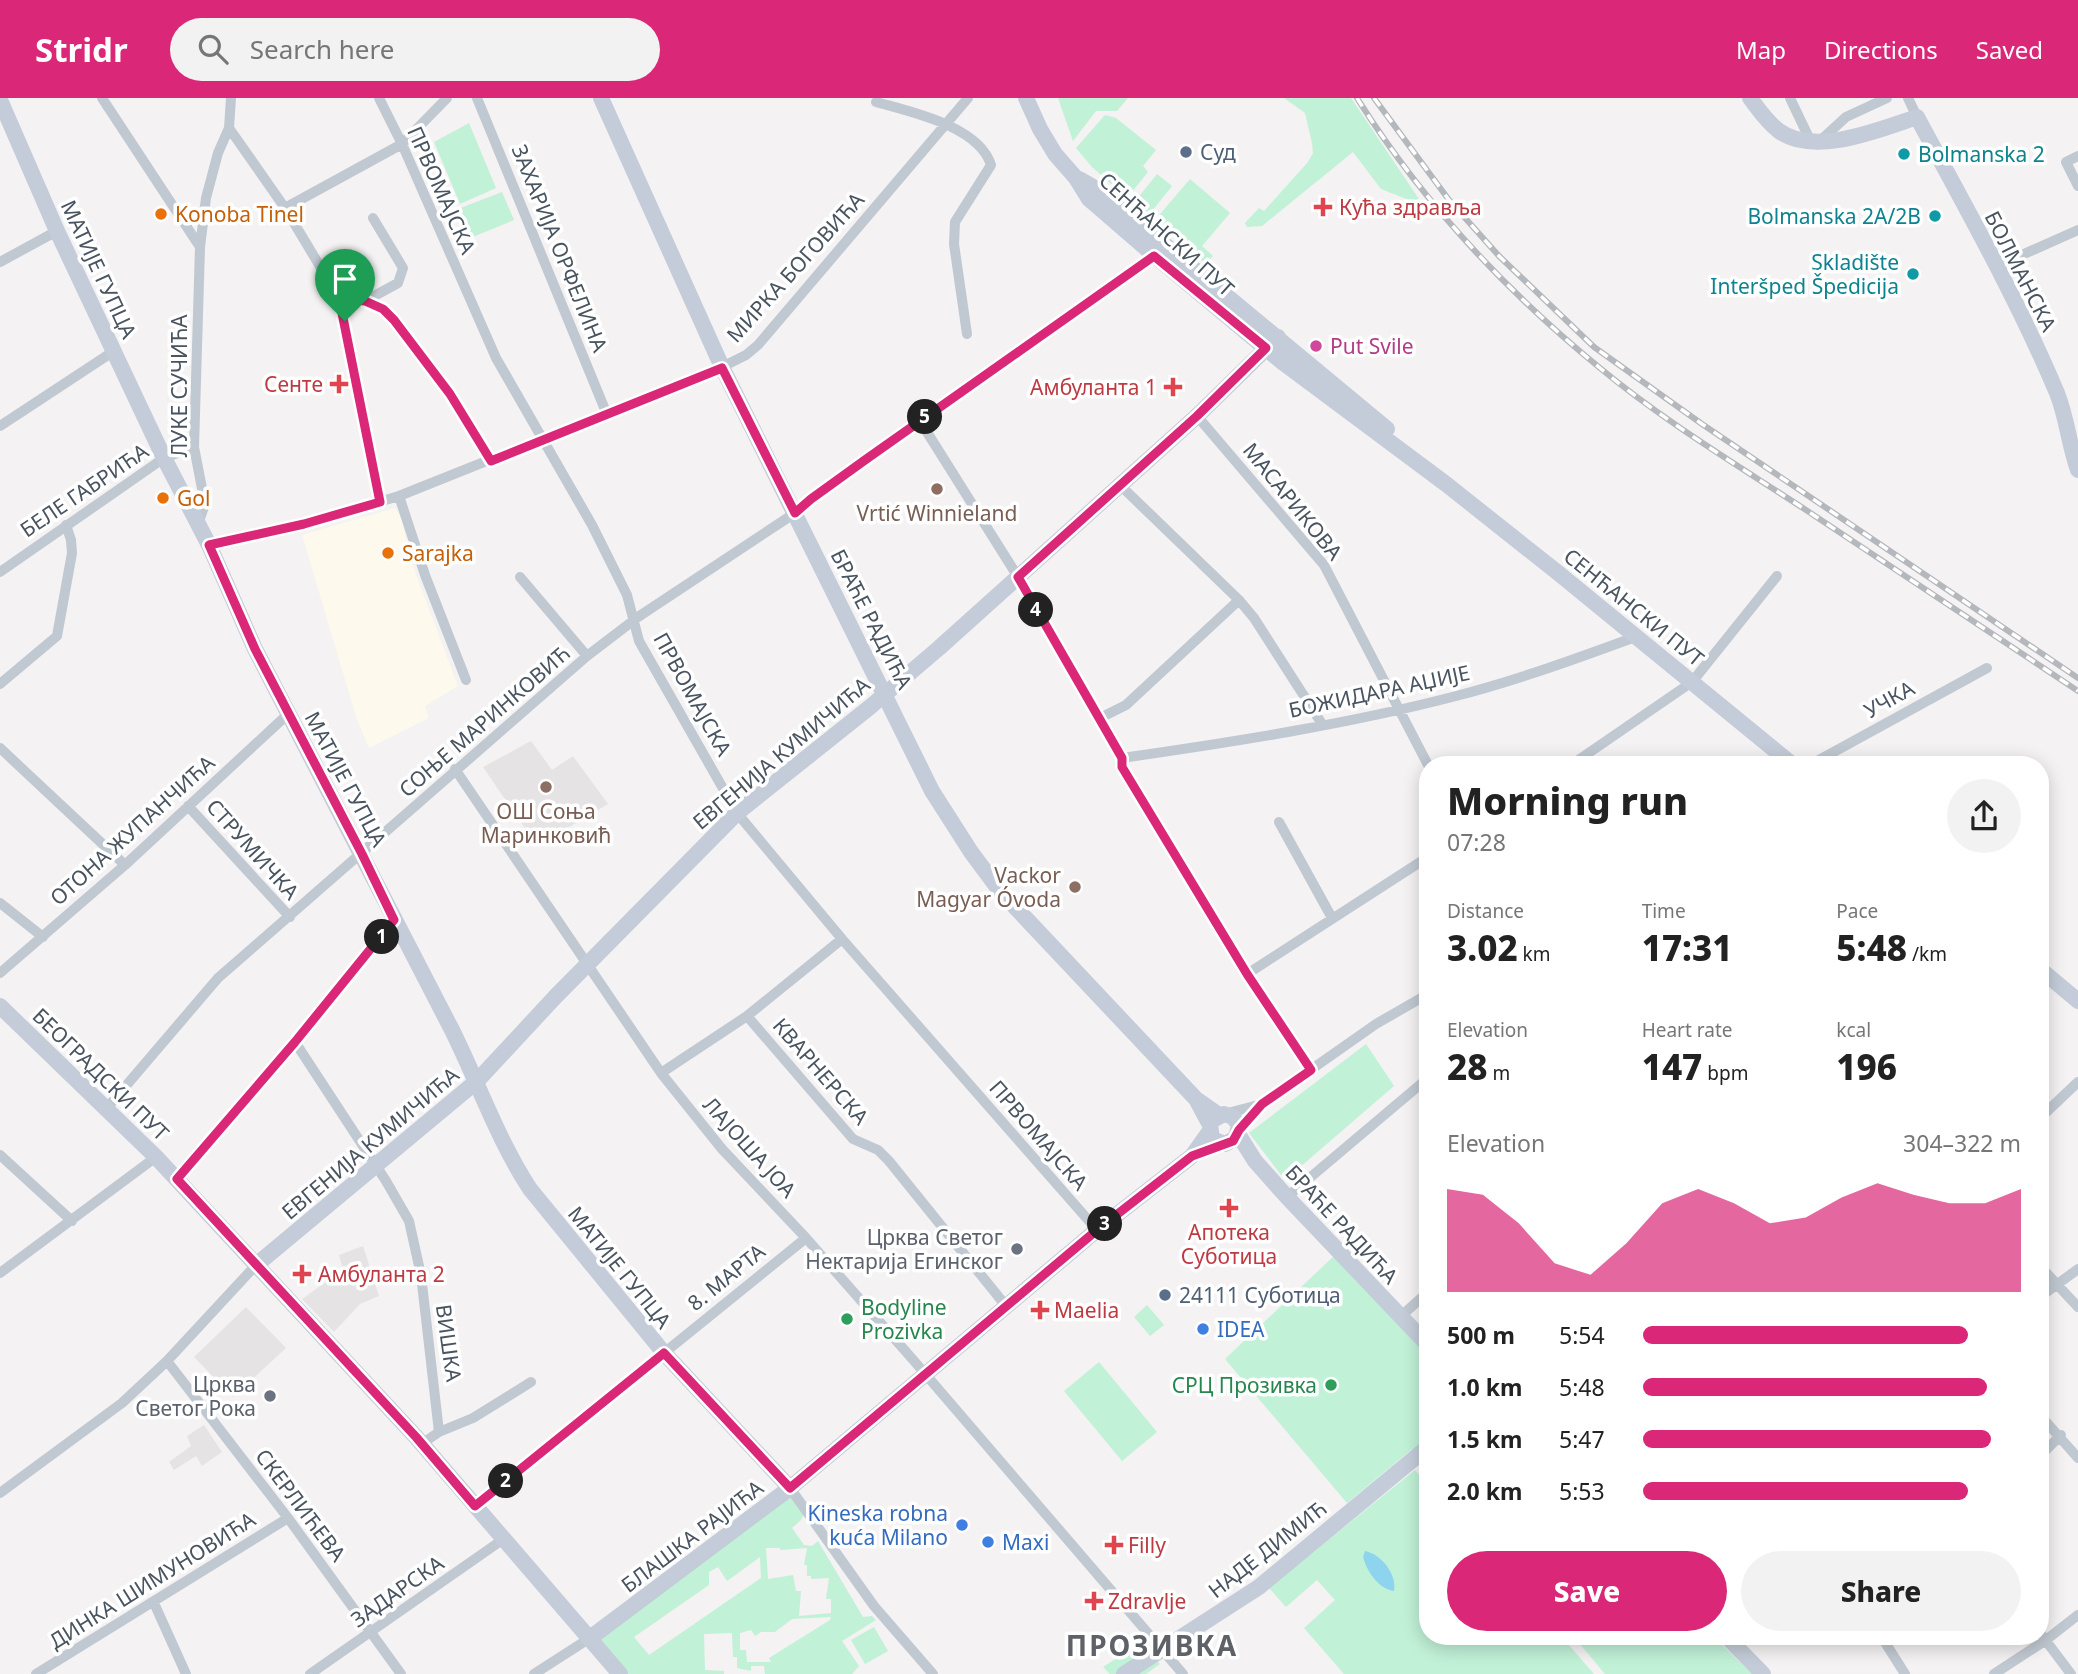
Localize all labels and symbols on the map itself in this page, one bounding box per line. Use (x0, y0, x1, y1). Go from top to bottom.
street label: ПРВОМАЈСКА (401, 122, 483, 259)
place label: Суд (1200, 138, 1236, 166)
street label: ЗАХАРИЈА ОРФЕЛИНА (506, 140, 615, 356)
place label: Bolmanska 2 (1918, 140, 2045, 168)
marker: Суд (1178, 144, 1194, 160)
marker: Bolmanska 2 (1896, 146, 1912, 162)
street label: СЕНЋАНСКИ ПУТ (1093, 166, 1241, 302)
street label: МИРКА БОГОВИЋА (720, 186, 870, 348)
place label: Кућа здравља (1339, 193, 1482, 221)
street label: МАТИЈЕ ГУПЦА (55, 195, 144, 343)
marker: Кућа здравља (1313, 197, 1333, 217)
place label: Konoba Tinel (175, 200, 304, 228)
place label: Bolmanska 2A/2B (1747, 202, 1921, 230)
marker: Konoba Tinel (153, 206, 169, 222)
street label: БОЛМАНСКА (1979, 206, 2064, 336)
marker: Bolmanska 2A/2B (1927, 208, 1943, 224)
place label: Skladište Interšped Špedicija (1710, 248, 1899, 300)
pin (315, 249, 375, 321)
marker: Skladište Interšped Špedicija (1905, 266, 1921, 282)
street label: ЛУКЕ СУЧИЋА (165, 314, 193, 457)
place label: Put Svile (1330, 332, 1414, 360)
marker: Put Svile (1308, 338, 1324, 354)
place label: Сенте (264, 370, 323, 398)
place label: Амбуланта 1 (1030, 373, 1157, 401)
marker: Сенте (329, 374, 349, 394)
marker: Амбуланта 1 (1163, 377, 1183, 397)
pin: 5 (908, 400, 942, 434)
street label: БЕЛЕ ГАБРИЋА (14, 436, 154, 543)
street label: МАСАРИКОВА (1237, 437, 1349, 566)
marker: Vrtić Winnieland (929, 481, 945, 497)
place label: Gol (177, 484, 210, 512)
marker: Gol (155, 490, 171, 506)
place label: Vrtić Winnieland (857, 499, 1017, 527)
place label: Sarajka (402, 539, 474, 567)
street label: СЕНЋАНСКИ ПУТ (1558, 542, 1710, 672)
street label: БРАЋЕ РАДИЋА (825, 544, 920, 694)
marker: Sarajka (380, 545, 396, 561)
pin: 4 (1018, 592, 1054, 628)
street label: ПРВОМАЈСКА (648, 627, 739, 761)
street label: СОЊЕ МАРИНКОВИЋ (393, 639, 575, 803)
street label: БОЖИДАРА АЏИЈЕ (1286, 658, 1472, 724)
street label: ЕВГЕНИЈА КУМИЧИЋА (687, 670, 876, 835)
street label: УЧКА (1859, 673, 1920, 724)
street label: МАТИЈЕ ГУПЦА (299, 706, 394, 852)
street label: ОТОНА ЖУПАНЧИЋА (44, 748, 221, 911)
marker: ОШ Соња Маринковић (538, 779, 554, 795)
street label: СТРУМИЧКА (200, 793, 306, 906)
place label: ОШ Соња Маринковић (481, 797, 611, 849)
place label: Vackor Magyar Óvoda (916, 861, 1061, 913)
marker: Vackor Magyar Óvoda (1067, 879, 1083, 895)
pin: 1 (364, 920, 400, 954)
street label: БЕОГРАДСКИ ПУТ (27, 1002, 176, 1147)
street label: КВАРНЕРСКА (767, 1012, 876, 1131)
street label: ЕВГЕНИЈА КУМИЧИЋА (276, 1060, 465, 1225)
street label: ПРВОМАЈСКА (984, 1074, 1095, 1196)
street label: ЛАЈОША ЈОА (697, 1091, 803, 1204)
street label: БРАЋЕ РАДИЋА (1279, 1158, 1405, 1290)
street label: МАТИЈЕ ГУПЦА (562, 1200, 678, 1334)
marker: Апотека Суботица (1221, 1200, 1237, 1216)
pin: 3 (1088, 1206, 1122, 1242)
place label: Апотека Суботица (1181, 1218, 1277, 1270)
place label: Црква Светог Нектарија Егинског (805, 1223, 1003, 1275)
street label: 8. МАРТА (681, 1237, 771, 1317)
marker: Црква Светог Нектарија Егинског (1009, 1241, 1025, 1257)
place label: Амбуланта 2 (318, 1260, 445, 1288)
marker: Амбуланта 2 (292, 1264, 312, 1284)
place label: 24111 Суботица (1179, 1281, 1341, 1309)
marker: 24111 Суботица (1157, 1287, 1173, 1303)
place label: Bodyline Prozivka (861, 1293, 947, 1345)
place label: Maelia (1054, 1296, 1119, 1324)
marker: Maelia (1032, 1302, 1048, 1318)
street label: ВИШКА (430, 1303, 468, 1384)
marker: Bodyline Prozivka (839, 1311, 855, 1327)
place label: IDEA (1217, 1315, 1265, 1343)
marker: IDEA (1195, 1321, 1211, 1337)
place label: Црква Светог Рока (135, 1370, 256, 1422)
place label: СРЦ Прозивка (1172, 1371, 1317, 1399)
marker: СРЦ Прозивка (1323, 1377, 1339, 1393)
marker: Црква Светог Рока (262, 1388, 278, 1404)
street label: СКЕРЛИЋЕВА (250, 1443, 353, 1567)
pin: 2 (489, 1464, 524, 1498)
street label: БЛАШКА РАЈИЋА (615, 1473, 769, 1599)
street label: НАДЕ ДИМИЋ (1202, 1494, 1332, 1604)
place label: Kineska robna kuća Milano (808, 1499, 948, 1551)
street label: ДИНКА ШИМУНОВИЋА (44, 1505, 261, 1655)
marker: Kineska robna kuća Milano (954, 1517, 970, 1533)
place label: Maxi (1002, 1528, 1049, 1556)
place label: Filly (1128, 1531, 1166, 1559)
marker: Maxi (980, 1534, 996, 1550)
marker: Filly (1106, 1537, 1122, 1553)
street label: ЗАДАРСКА (345, 1549, 449, 1633)
place label: Zdravlje (1108, 1587, 1186, 1615)
marker: Zdravlje (1086, 1593, 1102, 1609)
district label: ПРОЗИВКА (1066, 1626, 1238, 1664)

